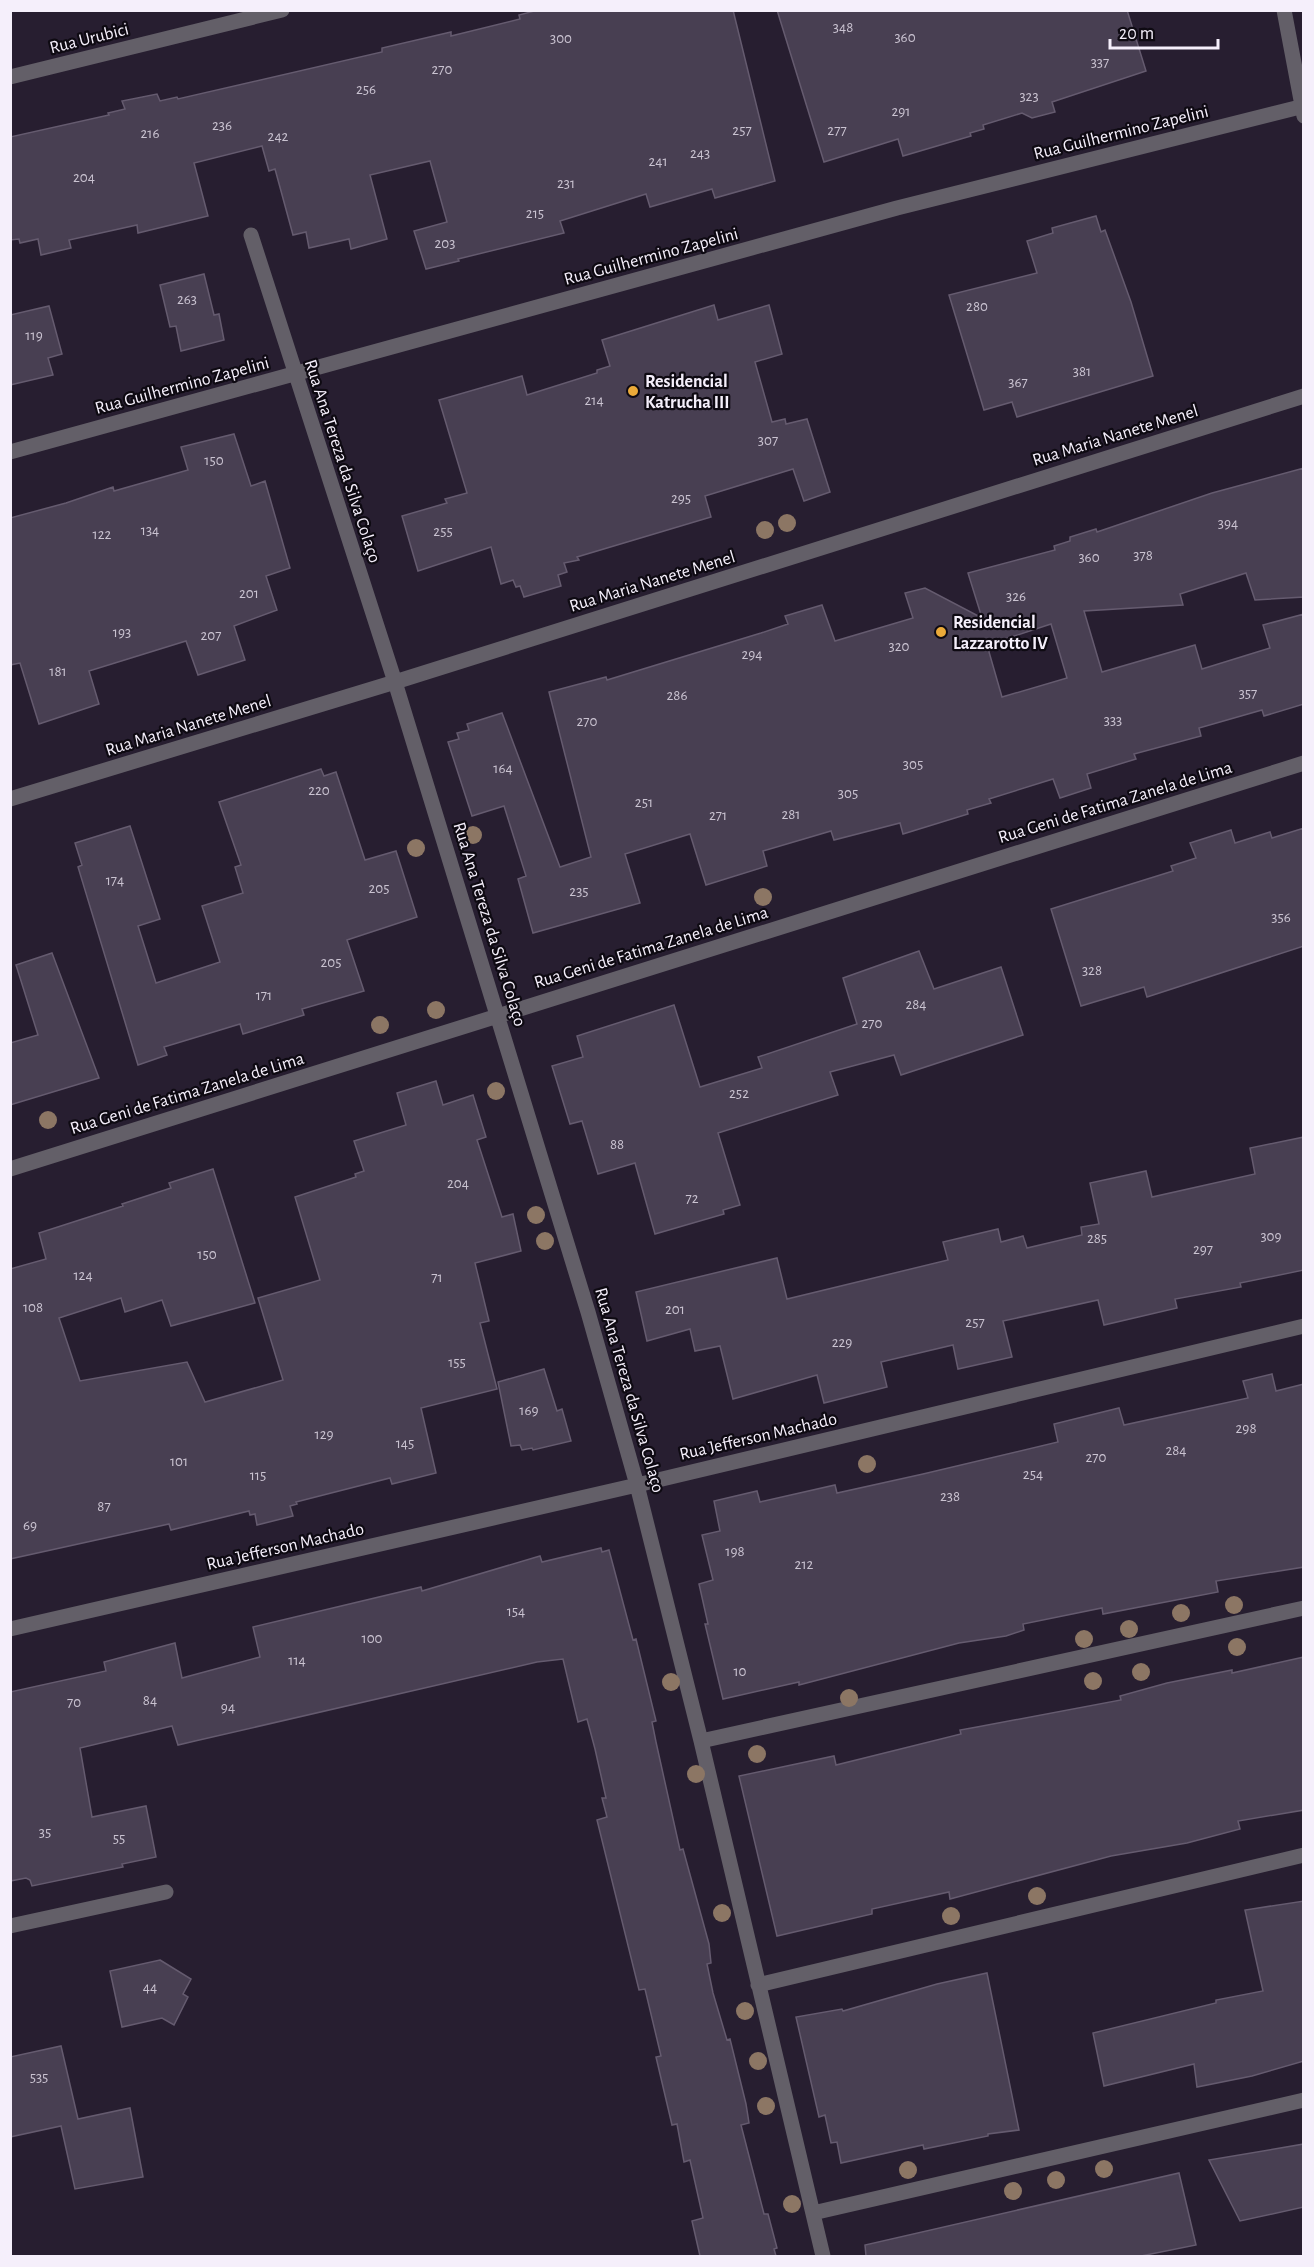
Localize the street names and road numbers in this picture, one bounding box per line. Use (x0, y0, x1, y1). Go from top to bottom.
street label: Rua Urubici (48, 20, 131, 57)
street label: Rua Guilhermino Zapelini (1032, 103, 1211, 163)
street label: Rua Guilhermino Zapelini (562, 225, 740, 289)
street label: Rua Guilhermino Zapelini (93, 354, 271, 418)
street label: Rua Ana Tereza da Silva Colaço (301, 357, 383, 565)
street label: Rua Maria Nanete Menel (1030, 402, 1200, 470)
street label: Rua Maria Nanete Menel (567, 548, 737, 616)
street label: Rua Maria Nanete Menel (103, 692, 273, 760)
street label: Rua Geni de Fatima Zanela de Lima (996, 759, 1234, 847)
street label: Rua Ana Tereza da Silva Colaço (449, 820, 529, 1029)
street label: Rua Geni de Fatima Zanela de Lima (532, 904, 770, 992)
street label: Rua Geni de Fatima Zanela de Lima (68, 1050, 306, 1138)
street label: Rua Ana Tereza da Silva Colaço (591, 1286, 667, 1495)
street label: Rua Jefferson Machado (678, 1410, 839, 1464)
street label: Rua Jefferson Machado (205, 1520, 366, 1574)

